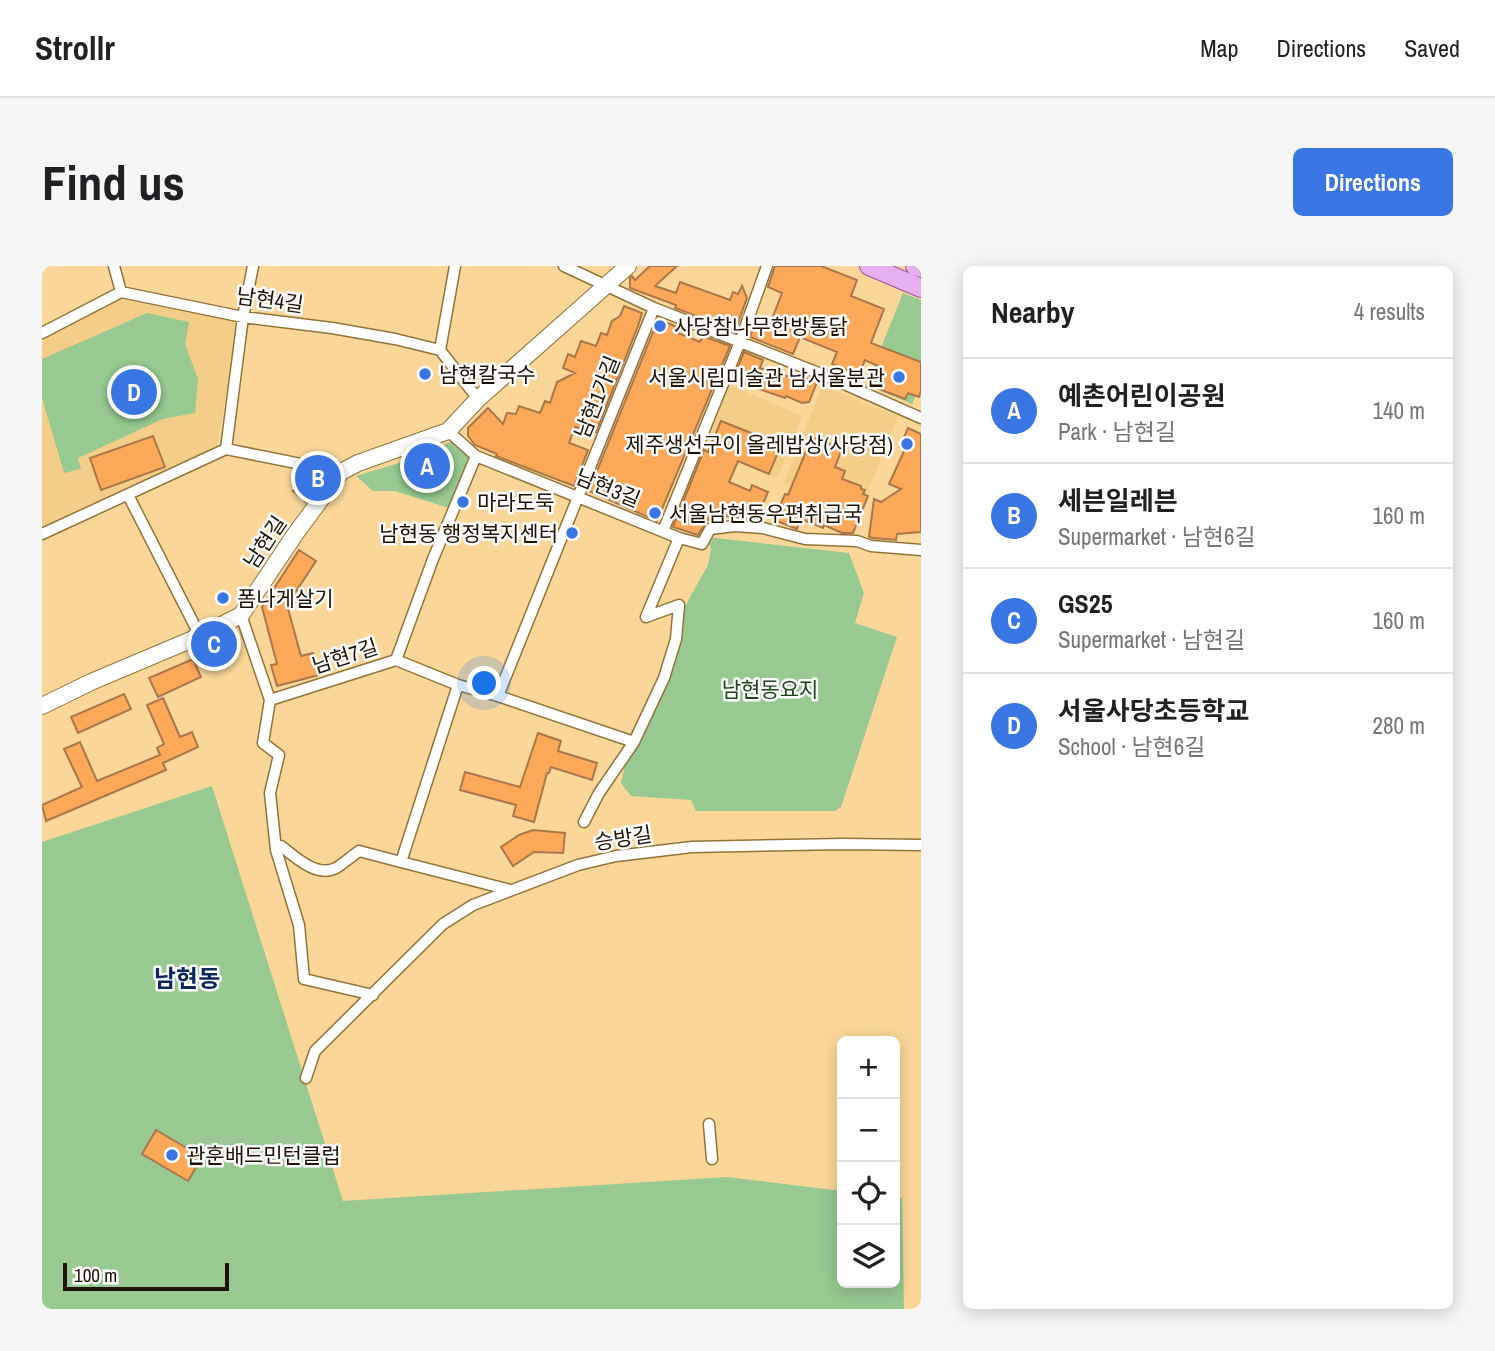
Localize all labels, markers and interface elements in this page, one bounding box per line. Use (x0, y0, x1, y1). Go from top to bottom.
text: Strollr (35, 26, 115, 70)
text: Map (1200, 32, 1238, 64)
text: Directions (1276, 32, 1366, 64)
text: Saved (1404, 32, 1460, 64)
button: Directions (1293, 148, 1453, 216)
text: Find us (42, 149, 185, 215)
street label: 남현4길 (235, 281, 305, 319)
text: Nearby (991, 292, 1074, 332)
text: 4 results (1354, 296, 1425, 327)
place label: 사당참나무한방통닭 (674, 312, 848, 341)
marker: 사당참나무한방통닭 (652, 318, 668, 334)
street label: 남현1가길 (567, 351, 627, 443)
place label: 남현칼국수 (439, 360, 536, 389)
place label: 서울시립미술관 남서울분관 (648, 363, 885, 392)
pin: D (111, 366, 157, 418)
marker: 남현칼국수 (417, 366, 433, 382)
marker: 서울시립미술관 남서울분관 (891, 369, 907, 385)
text: 예촌어린이공원 (1058, 378, 1225, 413)
text: A (1007, 395, 1021, 426)
text: 140 m (1373, 395, 1425, 426)
text: Park · 남현길 (1058, 416, 1176, 447)
place label: 제주생선구이 올레밥상(사당점) (626, 430, 893, 459)
marker: 제주생선구이 올레밥상(사당점) (899, 436, 915, 452)
pin: A (404, 440, 450, 492)
pin: B (295, 452, 341, 504)
street label: 남현3길 (571, 462, 645, 514)
text: 세븐일레븐 (1058, 483, 1178, 518)
place label: 마라도둑 (477, 488, 554, 517)
marker: 마라도둑 (455, 494, 471, 510)
place label: 서울남현동우편취급국 (669, 499, 862, 528)
text: B (1007, 500, 1021, 531)
text: 160 m (1373, 500, 1425, 531)
marker: 서울남현동우편취급국 (647, 505, 663, 521)
street label: 남현길 (237, 510, 293, 574)
place label: 남현동 행정복지센터 (379, 519, 558, 548)
text: Supermarket · 남현6길 (1058, 521, 1256, 552)
marker: 남현동 행정복지센터 (564, 525, 580, 541)
place label: 폼나게살기 (237, 584, 334, 613)
text: GS25 (1058, 586, 1113, 621)
marker: 폼나게살기 (215, 590, 231, 606)
text: C (1007, 605, 1021, 636)
text: 160 m (1373, 605, 1425, 636)
pin: C (191, 618, 237, 670)
text: Supermarket · 남현길 (1058, 624, 1245, 655)
street label: 남현7길 (308, 632, 382, 680)
your location (467, 666, 501, 700)
park label: 남현동요지 (722, 675, 818, 704)
text: 서울사당초등학교 (1058, 693, 1249, 728)
text: D (1007, 710, 1021, 741)
text: 280 m (1373, 710, 1425, 741)
text: School · 남현6길 (1058, 731, 1205, 762)
street label: 승방길 (592, 819, 654, 857)
district label: 남현동 (154, 962, 220, 994)
map controls (837, 1036, 900, 1288)
button: + (837, 1036, 900, 1099)
button: − (837, 1099, 900, 1162)
place label: 관훈배드민턴클럽 (186, 1141, 341, 1170)
marker: 관훈배드민턴클럽 (164, 1147, 180, 1163)
button: locate (837, 1162, 900, 1225)
button: layers (837, 1225, 900, 1288)
scale bar (63, 1260, 229, 1292)
text: 100 m (74, 1262, 117, 1288)

